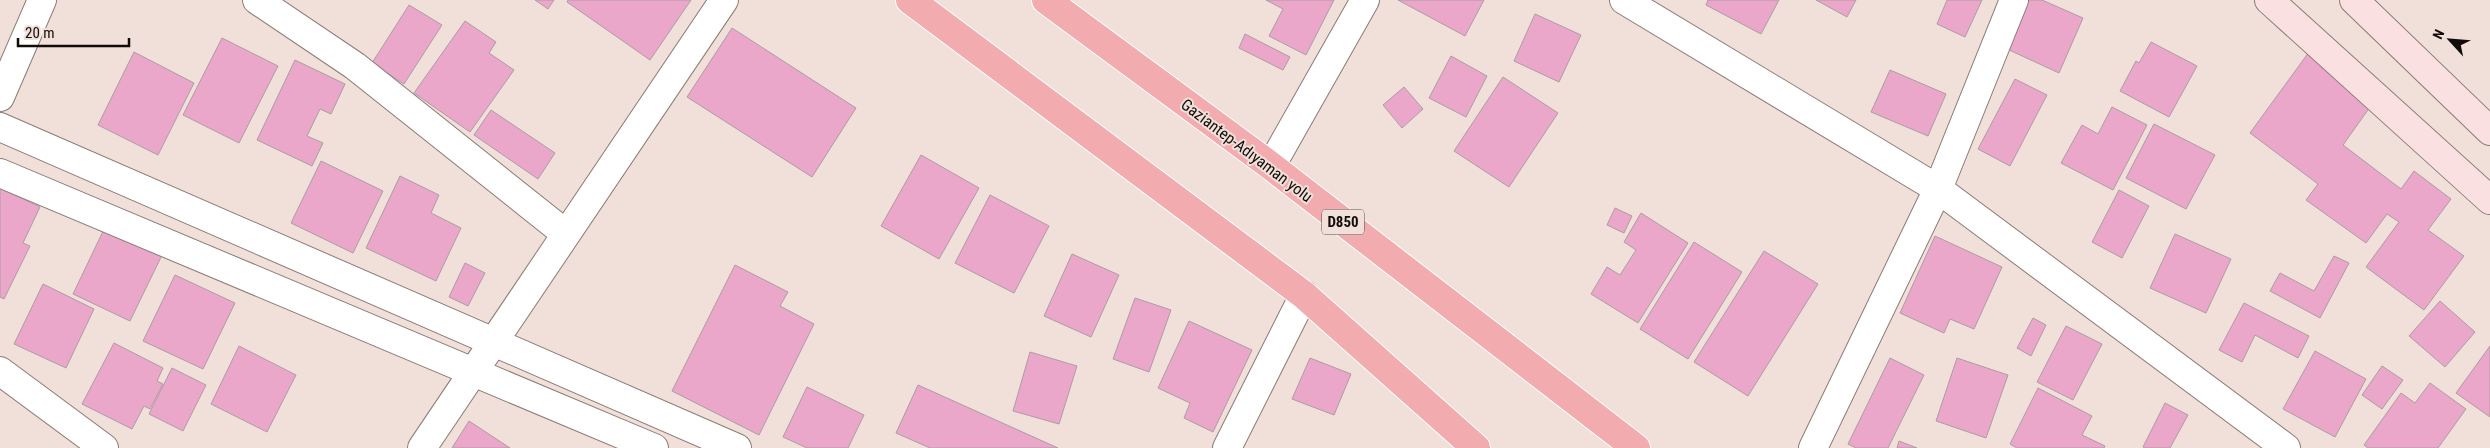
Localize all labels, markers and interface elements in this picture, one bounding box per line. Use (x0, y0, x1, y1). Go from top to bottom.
scale bar (18, 15, 129, 47)
north arrow (2425, 15, 2475, 65)
text: 20 m (25, 24, 55, 42)
text: N (2429, 27, 2447, 42)
street label: Gaziantep-Adıyaman yolu (1177, 95, 1316, 206)
road number: D850 (1322, 210, 1364, 234)

